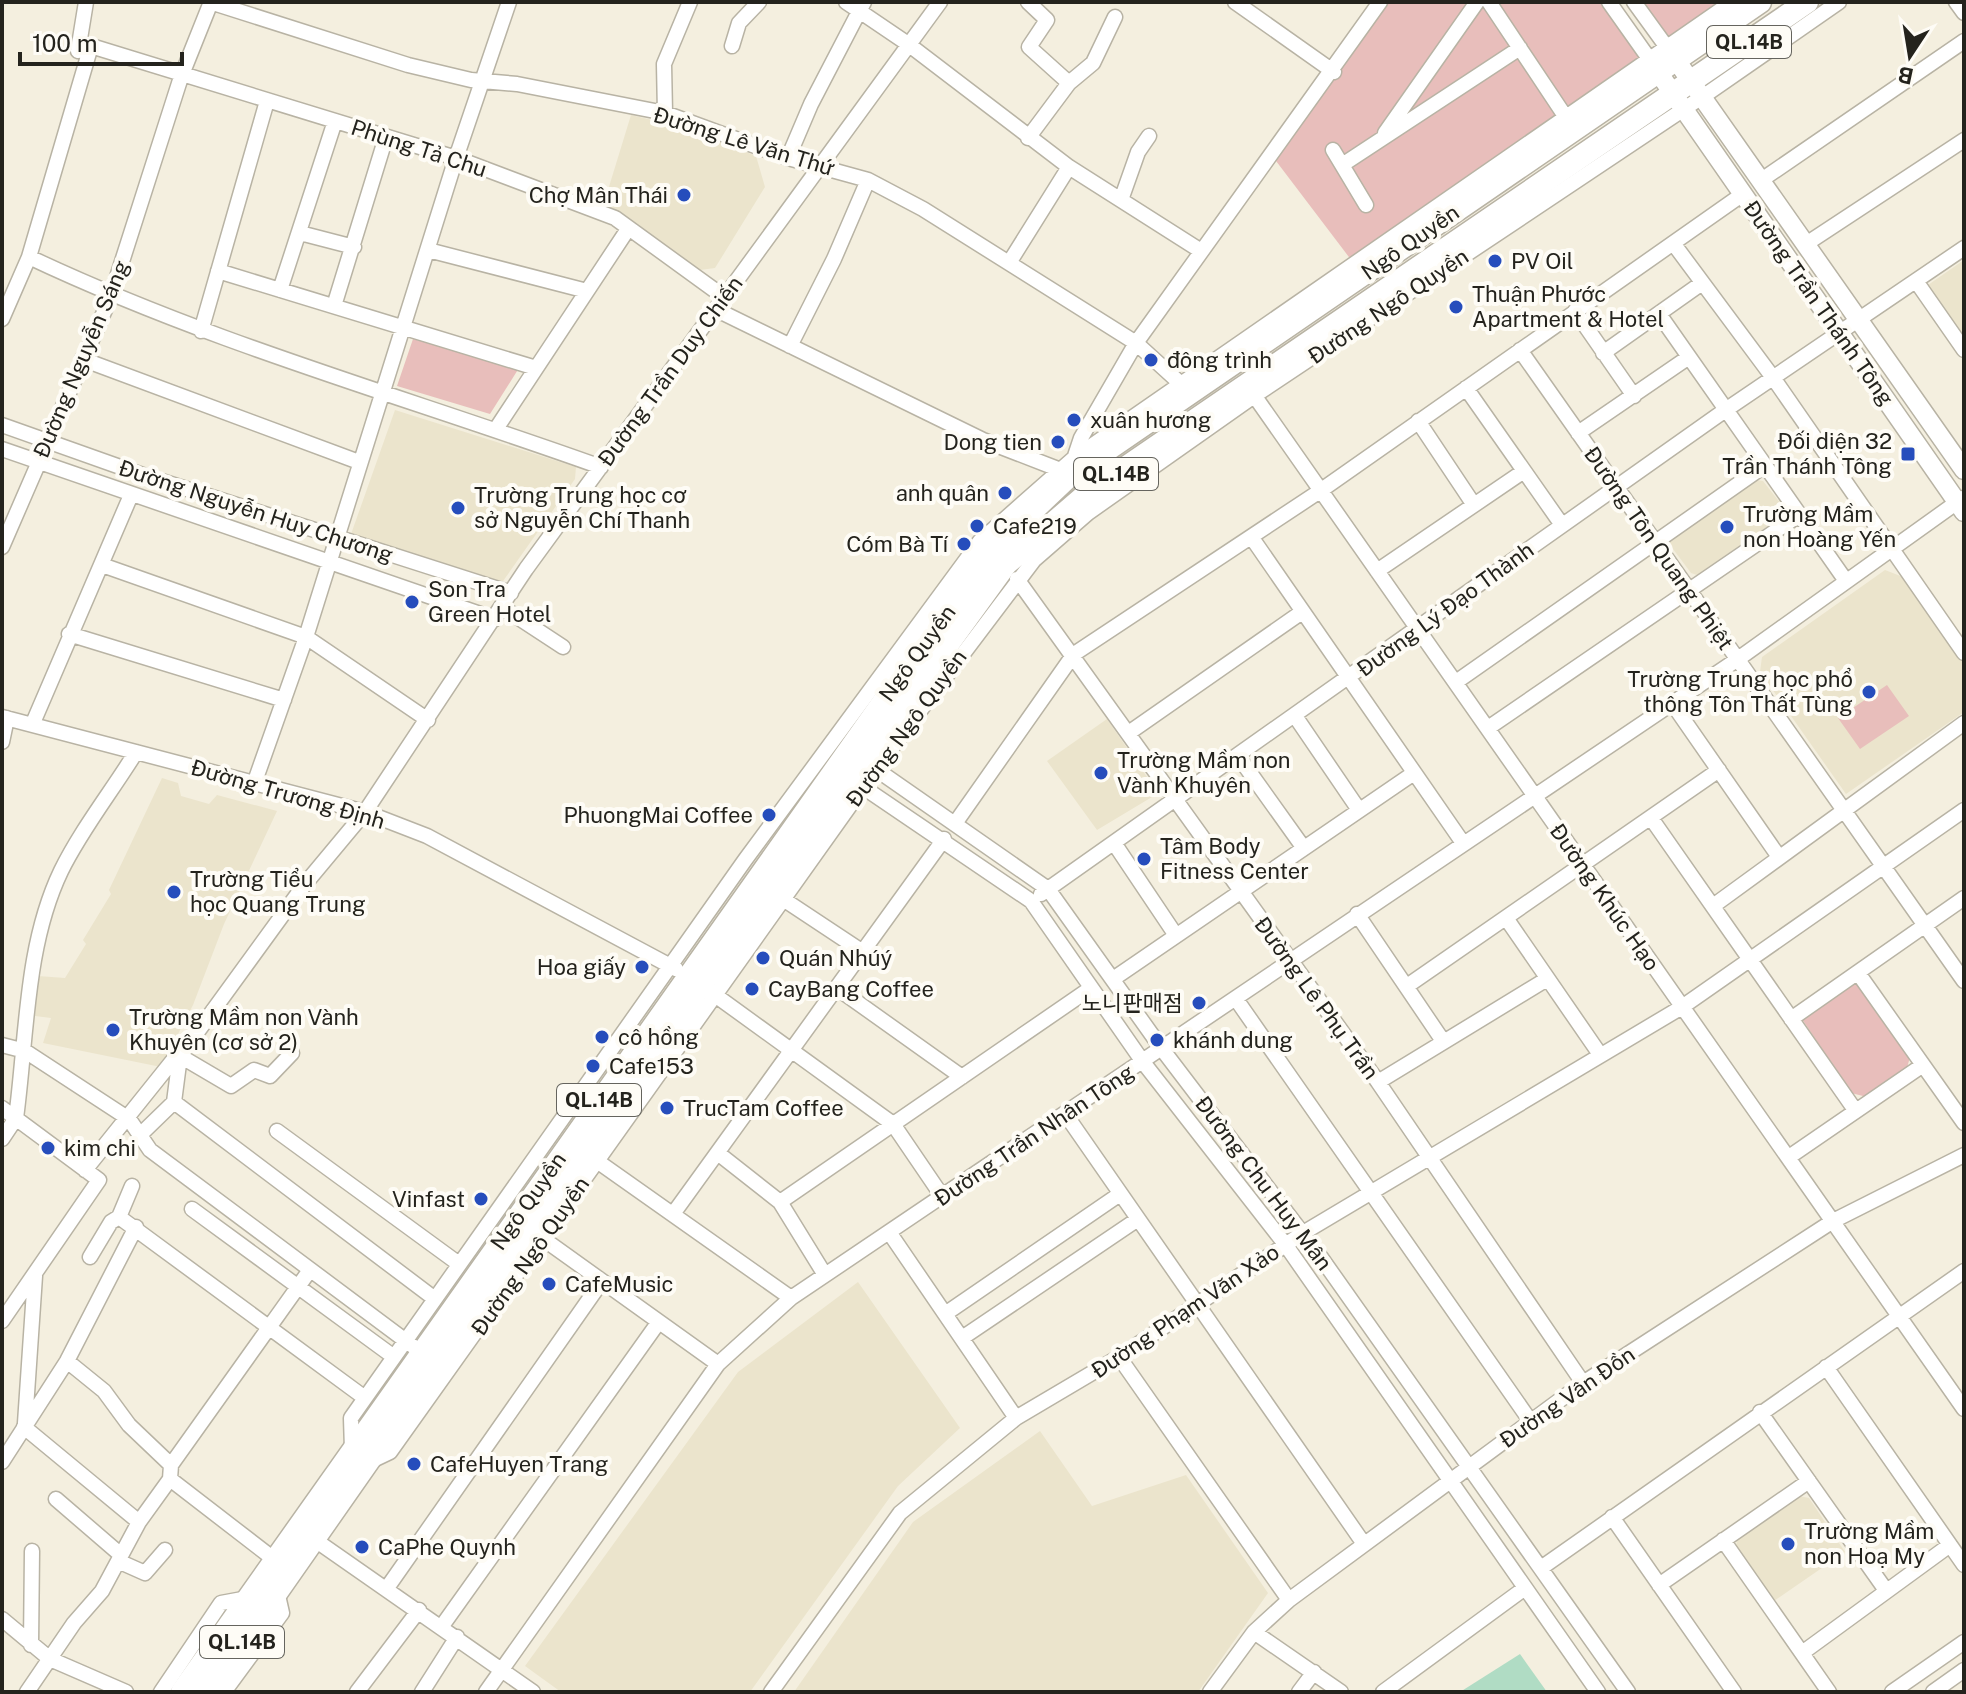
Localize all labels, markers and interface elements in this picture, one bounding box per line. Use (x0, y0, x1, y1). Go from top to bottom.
scale bar (20, 16, 182, 66)
north arrow (1870, 16, 1950, 96)
road number: QL.14B (1707, 26, 1791, 58)
text: 100 m (32, 29, 98, 57)
text: B (1896, 61, 1916, 90)
street label: Đường Lê Văn Thứ (650, 101, 838, 181)
street label: Phùng Tả Chu (348, 114, 490, 182)
place label: Chợ Mân Thái (529, 182, 668, 208)
marker: Chợ Mân Thái (675, 186, 693, 204)
street label: Đường Trần Thánh Tông (1738, 196, 1900, 410)
street label: Ngô Quyền (1356, 199, 1464, 285)
street label: Đường Ngô Quyền (1303, 243, 1473, 369)
place label: PV Oil (1511, 248, 1573, 274)
marker: PV Oil (1486, 252, 1504, 270)
street label: Đường Nguyễn Sáng (28, 256, 134, 462)
street label: Đường Trần Duy Chiến (592, 271, 748, 471)
place label: Thuận Phước Apartment & Hotel (1472, 281, 1664, 332)
marker: Thuận Phước Apartment & Hotel (1447, 298, 1465, 316)
place label: đông trình (1167, 347, 1272, 373)
marker: đông trình (1142, 351, 1160, 369)
place label: xuân hương (1090, 407, 1211, 433)
marker: xuân hương (1065, 411, 1083, 429)
place label: Đối diện 32 Trần Thánh Tông (1722, 428, 1892, 479)
place label: Dong tien (943, 429, 1042, 455)
marker: Dong tien (1049, 433, 1067, 451)
street label: Đường Tôn Quang Phiệt (1579, 441, 1739, 655)
marker: Đối diện 32 Trần Thánh Tông (1899, 445, 1917, 463)
street label: Đường Nguyễn Huy Chương (115, 454, 397, 568)
road number: QL.14B (1074, 458, 1158, 490)
place label: anh quân (896, 480, 989, 506)
place label: Trường Trung học cơ sở Nguyễn Chí Thanh (474, 482, 690, 533)
marker: anh quân (996, 484, 1014, 502)
marker: Trường Trung học cơ sở Nguyễn Chí Thanh (449, 499, 467, 517)
place label: Trường Mầm non Hoàng Yến (1743, 501, 1896, 552)
place label: Cafe219 (993, 513, 1077, 539)
marker: Cafe219 (968, 517, 986, 535)
marker: Trường Mầm non Hoàng Yến (1718, 518, 1736, 536)
place label: Cóm Bà Tí (846, 531, 949, 557)
marker: Cóm Bà Tí (955, 535, 973, 553)
street label: Đường Lý Đạo Thành (1352, 536, 1538, 682)
place label: Son Tra Green Hotel (428, 576, 552, 627)
marker: Son Tra Green Hotel (403, 593, 421, 611)
street label: Ngô Quyền (873, 600, 961, 706)
street label: Đường Ngô Quyền (840, 644, 972, 812)
place label: Trường Trung học phổ thông Tôn Thất Tùng (1627, 666, 1853, 717)
marker: Trường Trung học phổ thông Tôn Thất Tùng (1860, 683, 1878, 701)
place label: Trường Mầm non Vành Khuyên (1117, 747, 1291, 798)
street label: Đường Trương Định (188, 754, 388, 834)
marker: Trường Mầm non Vành Khuyên (1092, 764, 1110, 782)
place label: PhuongMai Coffee (564, 802, 753, 828)
marker: PhuongMai Coffee (760, 806, 778, 824)
street label: Đường Khúc Hạo (1545, 819, 1665, 975)
place label: Tâm Body Fitness Center (1160, 833, 1309, 884)
marker: Tâm Body Fitness Center (1135, 850, 1153, 868)
place label: Trường Tiểu học Quang Trung (190, 866, 366, 917)
marker: Trường Tiểu học Quang Trung (165, 883, 183, 901)
street label: Đường Lê Phụ Trần (1249, 912, 1385, 1084)
place label: Quán Nhúý (779, 945, 892, 971)
marker: Quán Nhúý (754, 949, 772, 967)
place label: Hoa giấy (537, 954, 626, 980)
marker: Hoa giấy (633, 958, 651, 976)
place label: CayBang Coffee (768, 976, 934, 1002)
marker: CayBang Coffee (743, 980, 761, 998)
place label: 노니판매점 (1082, 990, 1183, 1016)
marker: 노니판매점 (1190, 994, 1208, 1012)
place label: Trường Mầm non Vành Khuyên (cơ sở 2) (129, 1004, 359, 1055)
marker: Trường Mầm non Vành Khuyên (cơ sở 2) (104, 1021, 122, 1039)
place label: cô hồng (618, 1024, 699, 1050)
place label: khánh dung (1173, 1027, 1293, 1053)
marker: cô hồng (593, 1028, 611, 1046)
marker: khánh dung (1148, 1031, 1166, 1049)
place label: Cafe153 (609, 1053, 694, 1079)
marker: Cafe153 (584, 1057, 602, 1075)
street label: Đường Trần Nhân Tông (929, 1059, 1139, 1211)
road number: QL.14B (557, 1084, 641, 1116)
street label: Đường Chu Huy Mân (1190, 1091, 1338, 1275)
place label: TrucTam Coffee (683, 1095, 844, 1121)
marker: TrucTam Coffee (658, 1099, 676, 1117)
place label: kim chi (64, 1135, 136, 1161)
marker: kim chi (39, 1139, 57, 1157)
street label: Ngô Quyền (485, 1147, 571, 1255)
street label: Đường Ngô Quyền (466, 1172, 594, 1340)
place label: Vinfast (392, 1186, 465, 1212)
marker: Vinfast (472, 1190, 490, 1208)
street label: Đường Phạm Văn Xảo (1086, 1238, 1284, 1384)
place label: CafeMusic (565, 1271, 673, 1297)
marker: CafeMusic (540, 1275, 558, 1293)
street label: Đường Vân Đồn (1495, 1341, 1639, 1453)
place label: CafeHuyen Trang (430, 1451, 608, 1477)
marker: CafeHuyen Trang (405, 1455, 423, 1473)
place label: Trường Mầm non Hoạ My (1804, 1518, 1934, 1569)
place label: CaPhe Quynh (378, 1534, 516, 1560)
marker: Trường Mầm non Hoạ My (1779, 1535, 1797, 1553)
marker: CaPhe Quynh (353, 1538, 371, 1556)
road number: QL.14B (200, 1626, 284, 1658)

